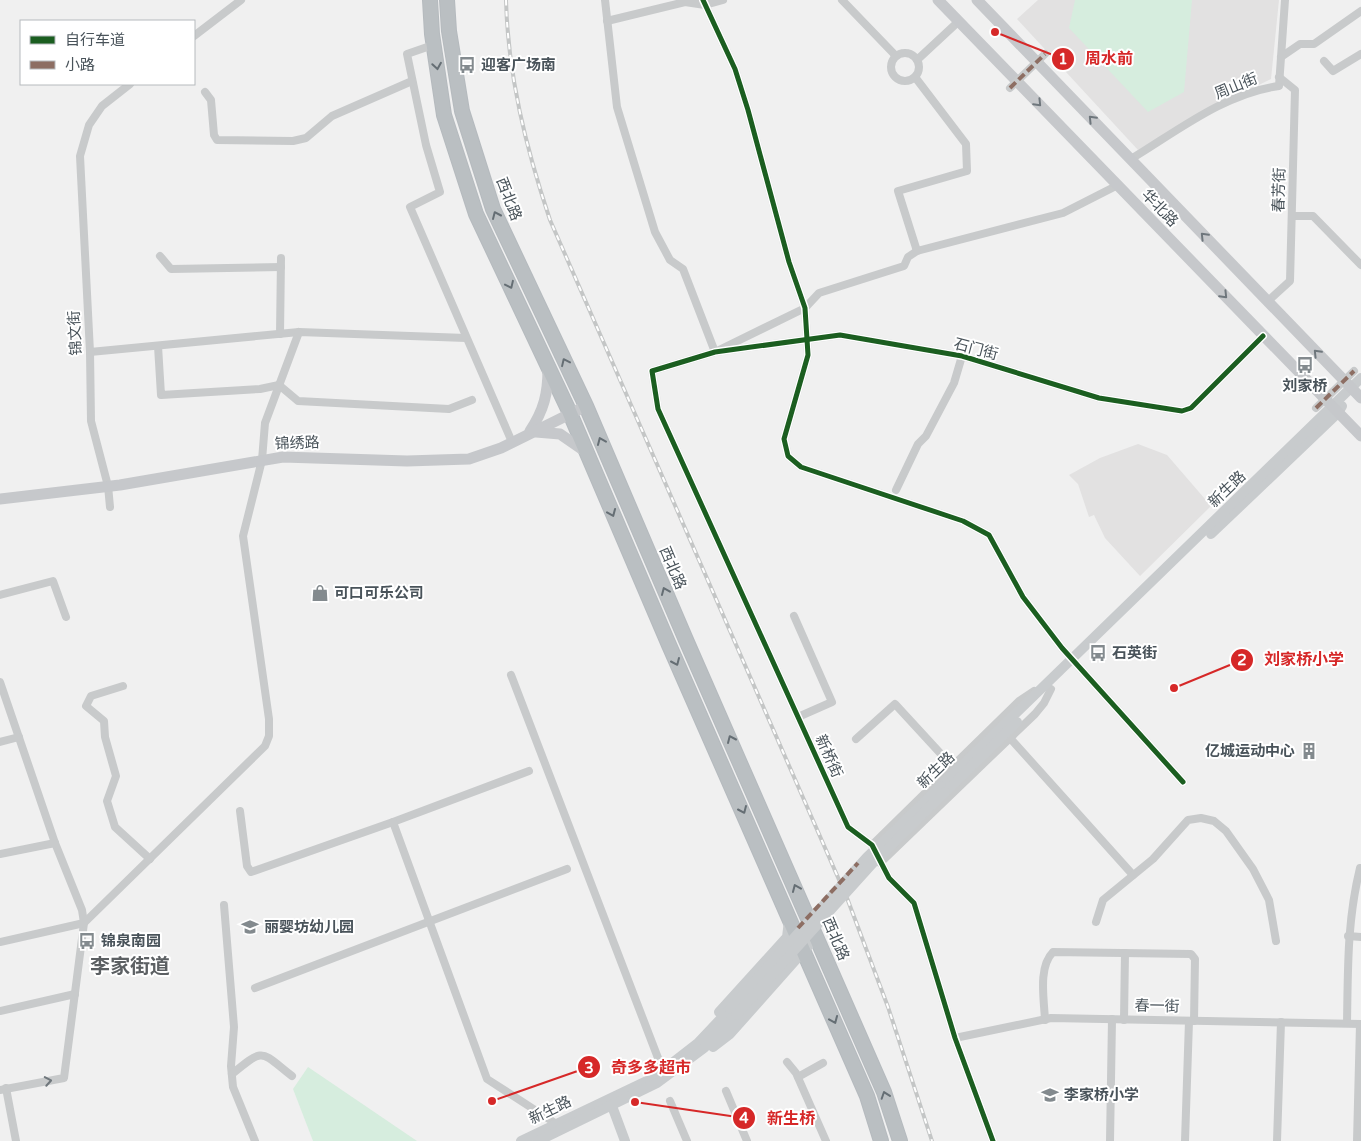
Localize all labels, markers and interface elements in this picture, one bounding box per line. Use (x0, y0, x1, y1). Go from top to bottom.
legend (20, 20, 195, 85)
text: 自行车道 (65, 31, 125, 49)
callout: 周水前 (1050, 43, 1143, 74)
text: 周水前 (1085, 49, 1133, 69)
text: 1 (1058, 50, 1068, 68)
bus stop icon: 迎客广场南 (457, 55, 477, 75)
text: 小路 (65, 56, 95, 74)
place label: 迎客广场南 (481, 56, 556, 74)
one-way arrow (431, 61, 441, 70)
street label: 周山街 (1212, 69, 1260, 103)
one-way arrow (1032, 97, 1041, 106)
one-way arrow (1089, 115, 1098, 124)
street label: 春芳街 (1270, 167, 1288, 213)
street label: 西北路 (493, 175, 525, 223)
street label: 华北路 (1138, 186, 1182, 230)
one-way arrow (492, 211, 503, 220)
one-way arrow (1201, 232, 1210, 241)
one-way arrow (503, 280, 514, 289)
one-way arrow (1218, 289, 1227, 298)
street label: 锦文街 (65, 310, 85, 356)
street label: 石门街 (952, 334, 1000, 364)
one-way arrow (1314, 349, 1323, 358)
bus stop icon: 刘家桥 (1295, 355, 1315, 375)
one-way arrow (561, 358, 572, 367)
place label: 刘家桥 (1282, 377, 1328, 395)
street label: 锦绣路 (274, 433, 320, 453)
one-way arrow (596, 437, 607, 446)
street label: 新生路 (1205, 467, 1249, 511)
one-way arrow (606, 508, 616, 516)
street label: 西北路 (656, 544, 690, 592)
shop icon: 可口可乐公司 (310, 583, 330, 603)
place label: 可口可乐公司 (334, 584, 424, 602)
one-way arrow (660, 587, 671, 596)
bus stop icon: 石英街 (1088, 643, 1108, 663)
place label: 石英街 (1112, 644, 1157, 662)
callout: 刘家桥小学 (1229, 644, 1354, 675)
text: 刘家桥小学 (1264, 650, 1344, 670)
text: 2 (1237, 651, 1247, 669)
one-way arrow (670, 657, 681, 666)
street label: 新桥街 (812, 732, 846, 780)
one-way arrow (726, 735, 737, 744)
building icon: 亿城运动中心 (1299, 741, 1319, 761)
place label: 亿城运动中心 (1205, 742, 1295, 760)
street label: 新生路 (914, 748, 958, 792)
one-way arrow (736, 805, 747, 814)
one-way arrow (792, 884, 802, 893)
street label: 西北路 (819, 915, 853, 963)
school or university icon: 丽婴坊幼儿园 (240, 917, 260, 937)
place label: 丽婴坊幼儿园 (264, 918, 354, 936)
bus stop icon: 锦泉南园 (77, 931, 97, 951)
place label: 锦泉南园 (101, 932, 161, 950)
district label: 李家街道 (90, 955, 170, 979)
street label: 春一街 (1134, 997, 1180, 1015)
one-way arrow (827, 1015, 838, 1024)
callout: 奇多多超市 (576, 1052, 701, 1083)
text: 奇多多超市 (611, 1058, 691, 1078)
text: 3 (584, 1059, 594, 1077)
one-way arrow (44, 1077, 52, 1087)
school or university icon: 李家桥小学 (1040, 1085, 1060, 1105)
place label: 李家桥小学 (1064, 1086, 1139, 1104)
one-way arrow (881, 1091, 891, 1099)
street label: 新生路 (526, 1092, 574, 1128)
callout: 新生桥 (732, 1103, 825, 1134)
text: 4 (739, 1109, 749, 1127)
text: 新生桥 (767, 1109, 816, 1129)

